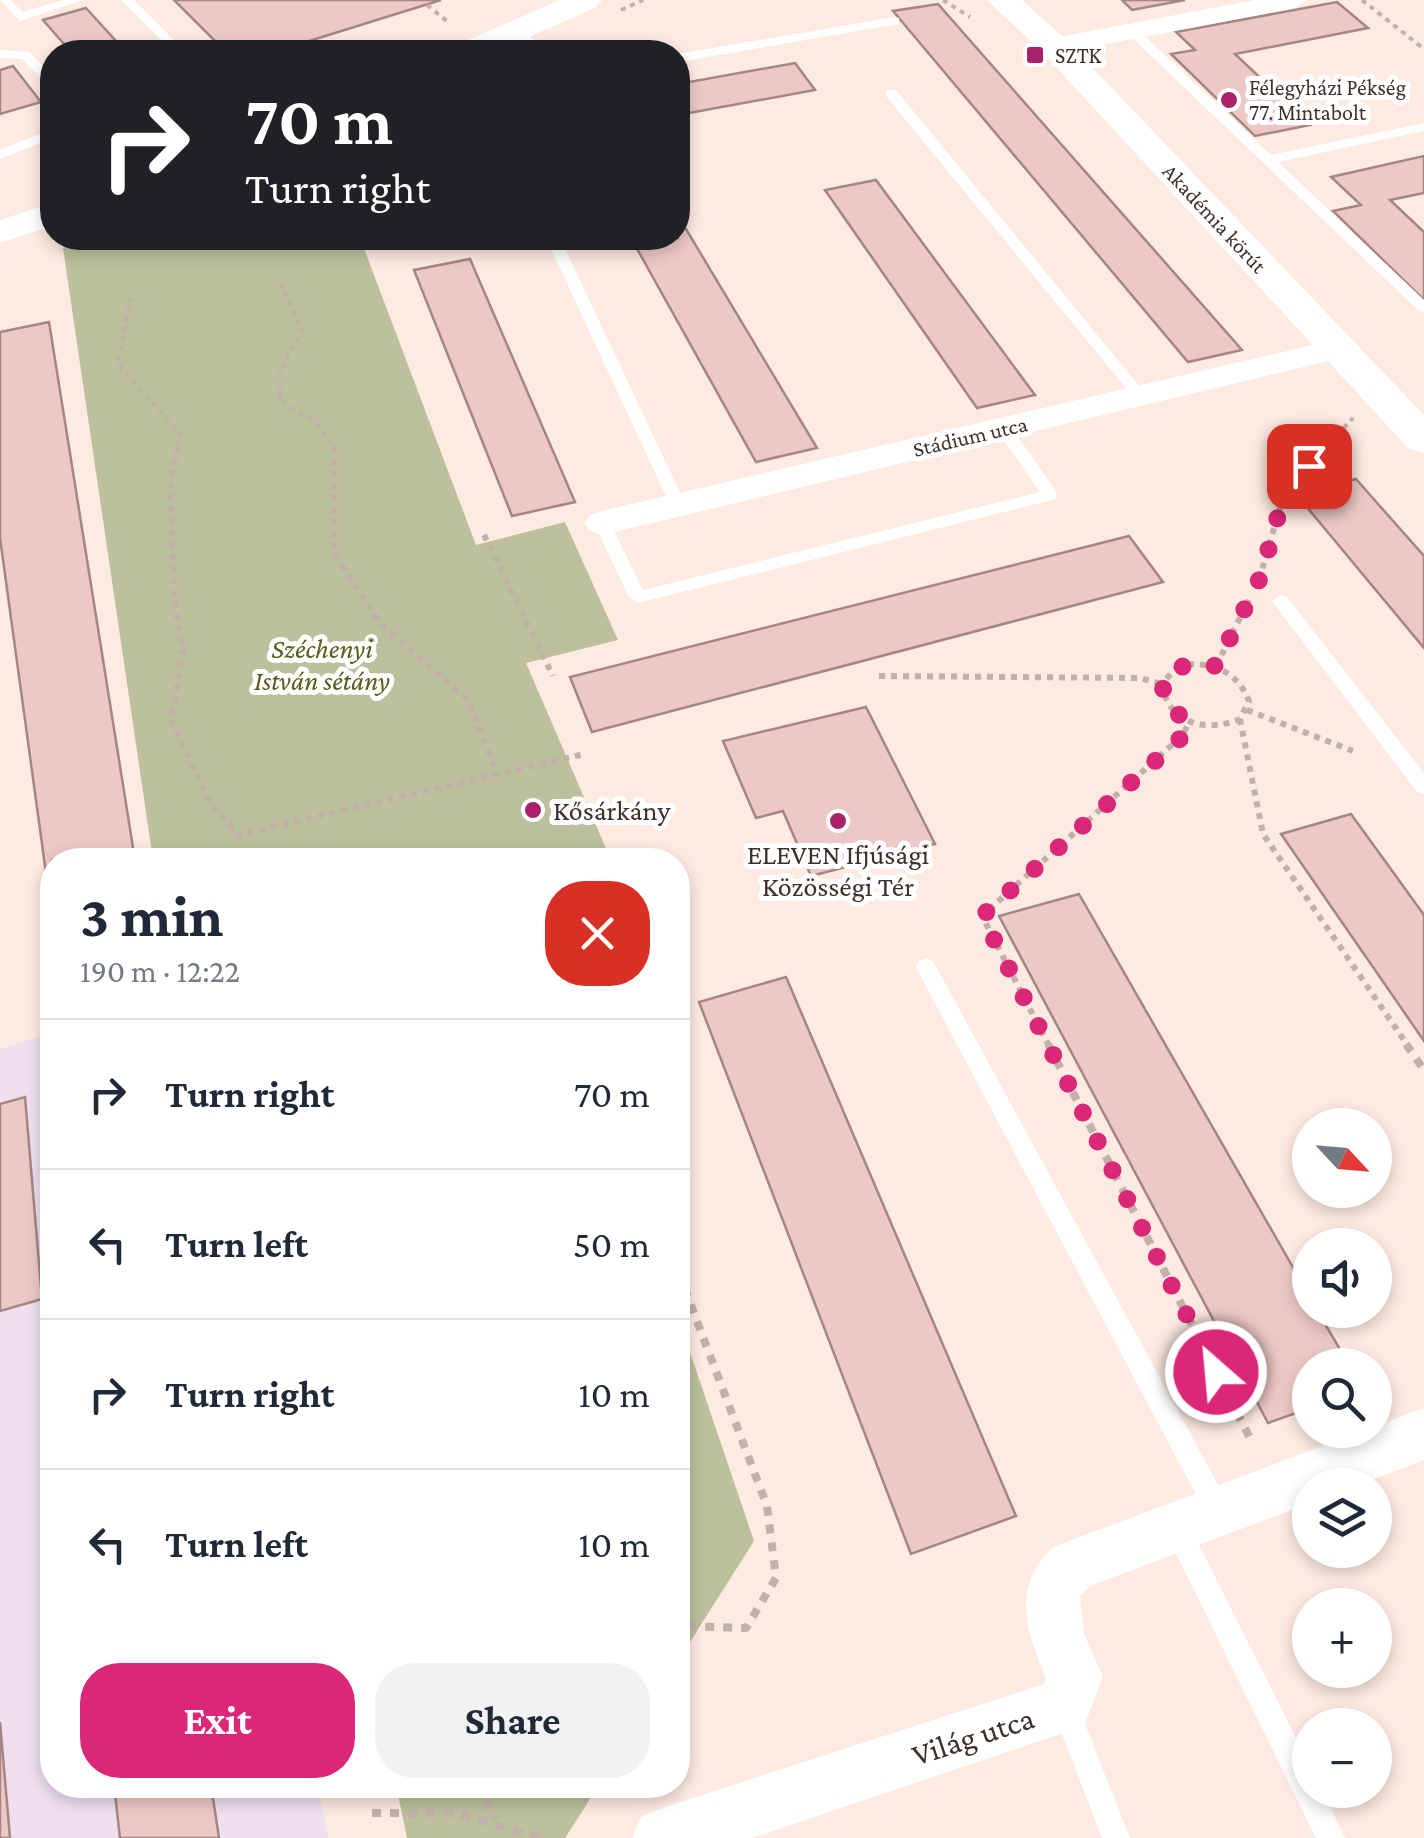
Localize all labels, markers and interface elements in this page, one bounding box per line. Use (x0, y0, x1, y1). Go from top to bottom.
place label: SZTK (1055, 43, 1102, 68)
marker: SZTK (1024, 44, 1046, 66)
place label: Félegyházi Pékség 77. Mintabolt (1249, 75, 1406, 125)
icon: right (80, 80, 210, 210)
text: 70 m (245, 81, 393, 159)
marker: Félegyházi Pékség 77. Mintabolt (1218, 89, 1240, 111)
street label: Akadémia körút (1158, 159, 1272, 279)
text: Turn right (245, 163, 430, 213)
street label: Stádium utca (911, 411, 1030, 462)
pin (1267, 424, 1352, 509)
icon: arrive (1282, 439, 1337, 494)
park label: Széchenyi István sétány (254, 633, 390, 696)
place label: Kősárkány (553, 795, 672, 826)
marker: Kősárkány (522, 799, 544, 821)
marker: ELEVEN Ifjúsági Közösségi Tér (827, 810, 849, 832)
place label: ELEVEN Ifjúsági Közösségi Tér (747, 839, 929, 902)
button: close (545, 881, 650, 986)
text: 3 min (80, 882, 224, 949)
text: 190 m · 12:22 (80, 953, 240, 989)
icon: right (80, 1067, 135, 1122)
text: Turn right (165, 1073, 334, 1115)
text: 70 m (574, 1073, 650, 1115)
north arrow (1292, 1108, 1392, 1208)
map controls (1292, 1108, 1392, 1808)
icon: left (80, 1217, 135, 1272)
text: Turn left (165, 1223, 308, 1265)
text: 50 m (573, 1223, 650, 1265)
button: sound (1292, 1228, 1392, 1328)
position arrow (1164, 1320, 1268, 1424)
button: search (1292, 1348, 1392, 1448)
icon: right (80, 1367, 135, 1422)
text: Turn right (165, 1373, 334, 1415)
text: 10 m (578, 1373, 650, 1415)
button: layers (1292, 1468, 1392, 1568)
icon: left (80, 1517, 135, 1572)
text: Turn left (165, 1523, 308, 1565)
text: 10 m (578, 1523, 650, 1565)
button: + (1292, 1588, 1392, 1688)
button: Exit (80, 1663, 355, 1778)
button: Share (375, 1663, 650, 1778)
street label: Világ utca (907, 1699, 1039, 1773)
button: − (1292, 1708, 1392, 1808)

